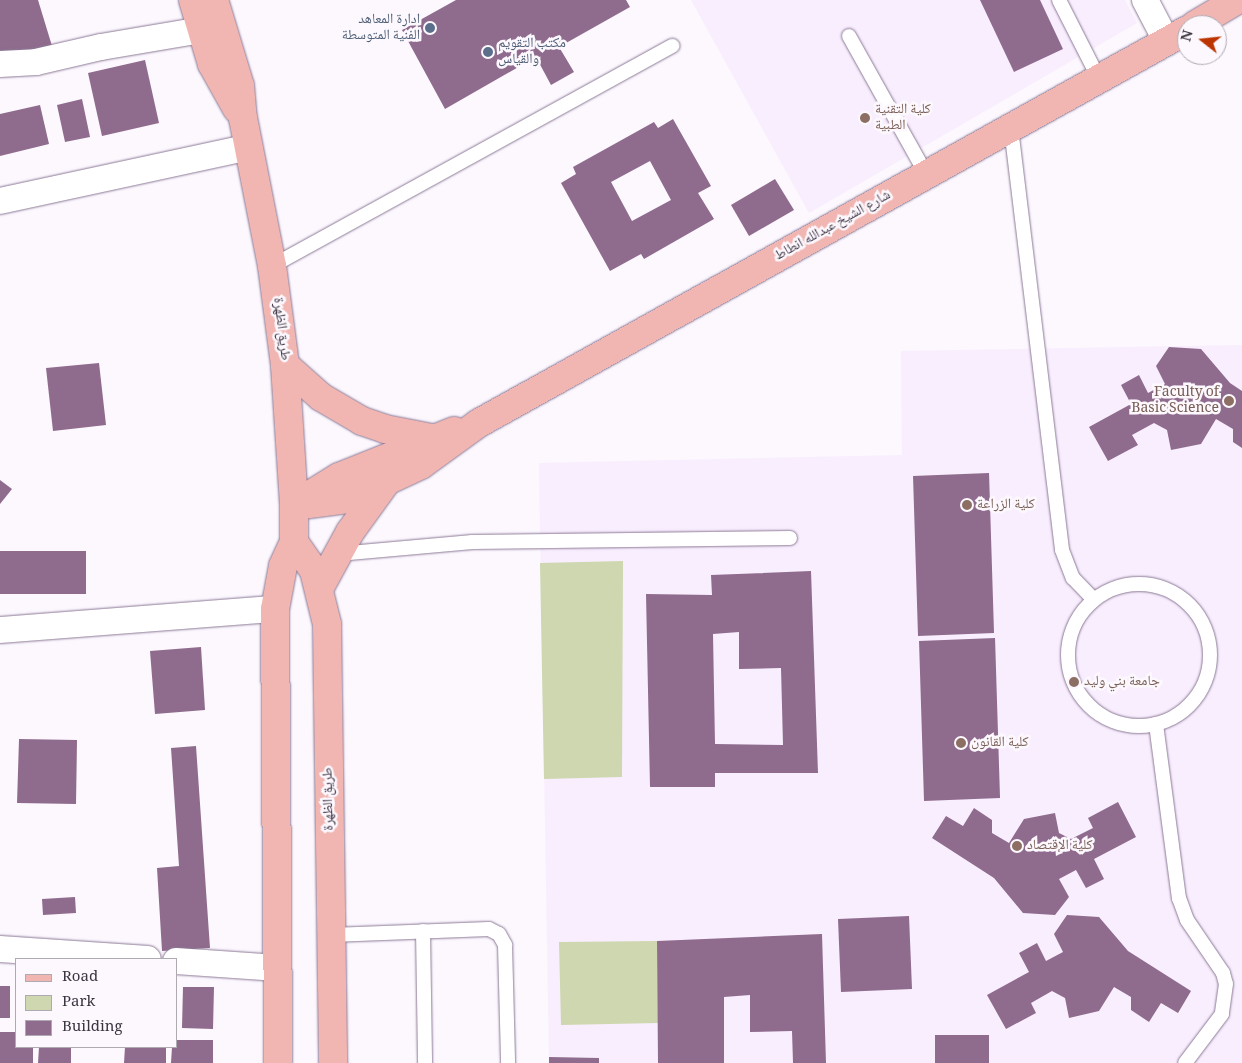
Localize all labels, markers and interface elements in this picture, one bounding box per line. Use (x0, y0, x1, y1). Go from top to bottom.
place label: ادارة المعاهد الفنية المتوسطة (342, 12, 420, 44)
north arrow (1177, 15, 1227, 65)
marker: ادارة المعاهد الفنية المتوسطة (424, 22, 436, 34)
text: N (1175, 28, 1202, 45)
place label: مكتب التقويم والقياس (498, 36, 566, 68)
marker: مكتب التقويم والقياس (482, 46, 494, 58)
place label: كلية التقنية الطبية (875, 102, 931, 134)
marker: كلية التقنية الطبية (859, 112, 871, 124)
street label: شارع الشيخ عبدالله انطاط (772, 187, 894, 265)
street label: طريق الظهرة (269, 296, 293, 362)
place label: Faculty of Basic Science (1131, 385, 1219, 418)
marker: Faculty of Basic Science (1223, 395, 1235, 407)
place label: كلية الزراعة (977, 497, 1035, 513)
marker: كلية الزراعة (961, 499, 973, 511)
place label: جامعة بني وليد (1084, 674, 1160, 690)
marker: جامعة بني وليد (1068, 676, 1080, 688)
place label: كلية القانون (971, 735, 1029, 751)
marker: كلية القانون (955, 737, 967, 749)
street label: طريق الظهرة (320, 767, 338, 831)
place label: كلية الإقتصاد (1027, 838, 1092, 854)
marker: كلية الإقتصاد (1011, 840, 1023, 852)
legend (15, 958, 178, 1048)
text: Road (62, 965, 98, 991)
text: Park (62, 990, 95, 1016)
text: Building (62, 1015, 123, 1041)

